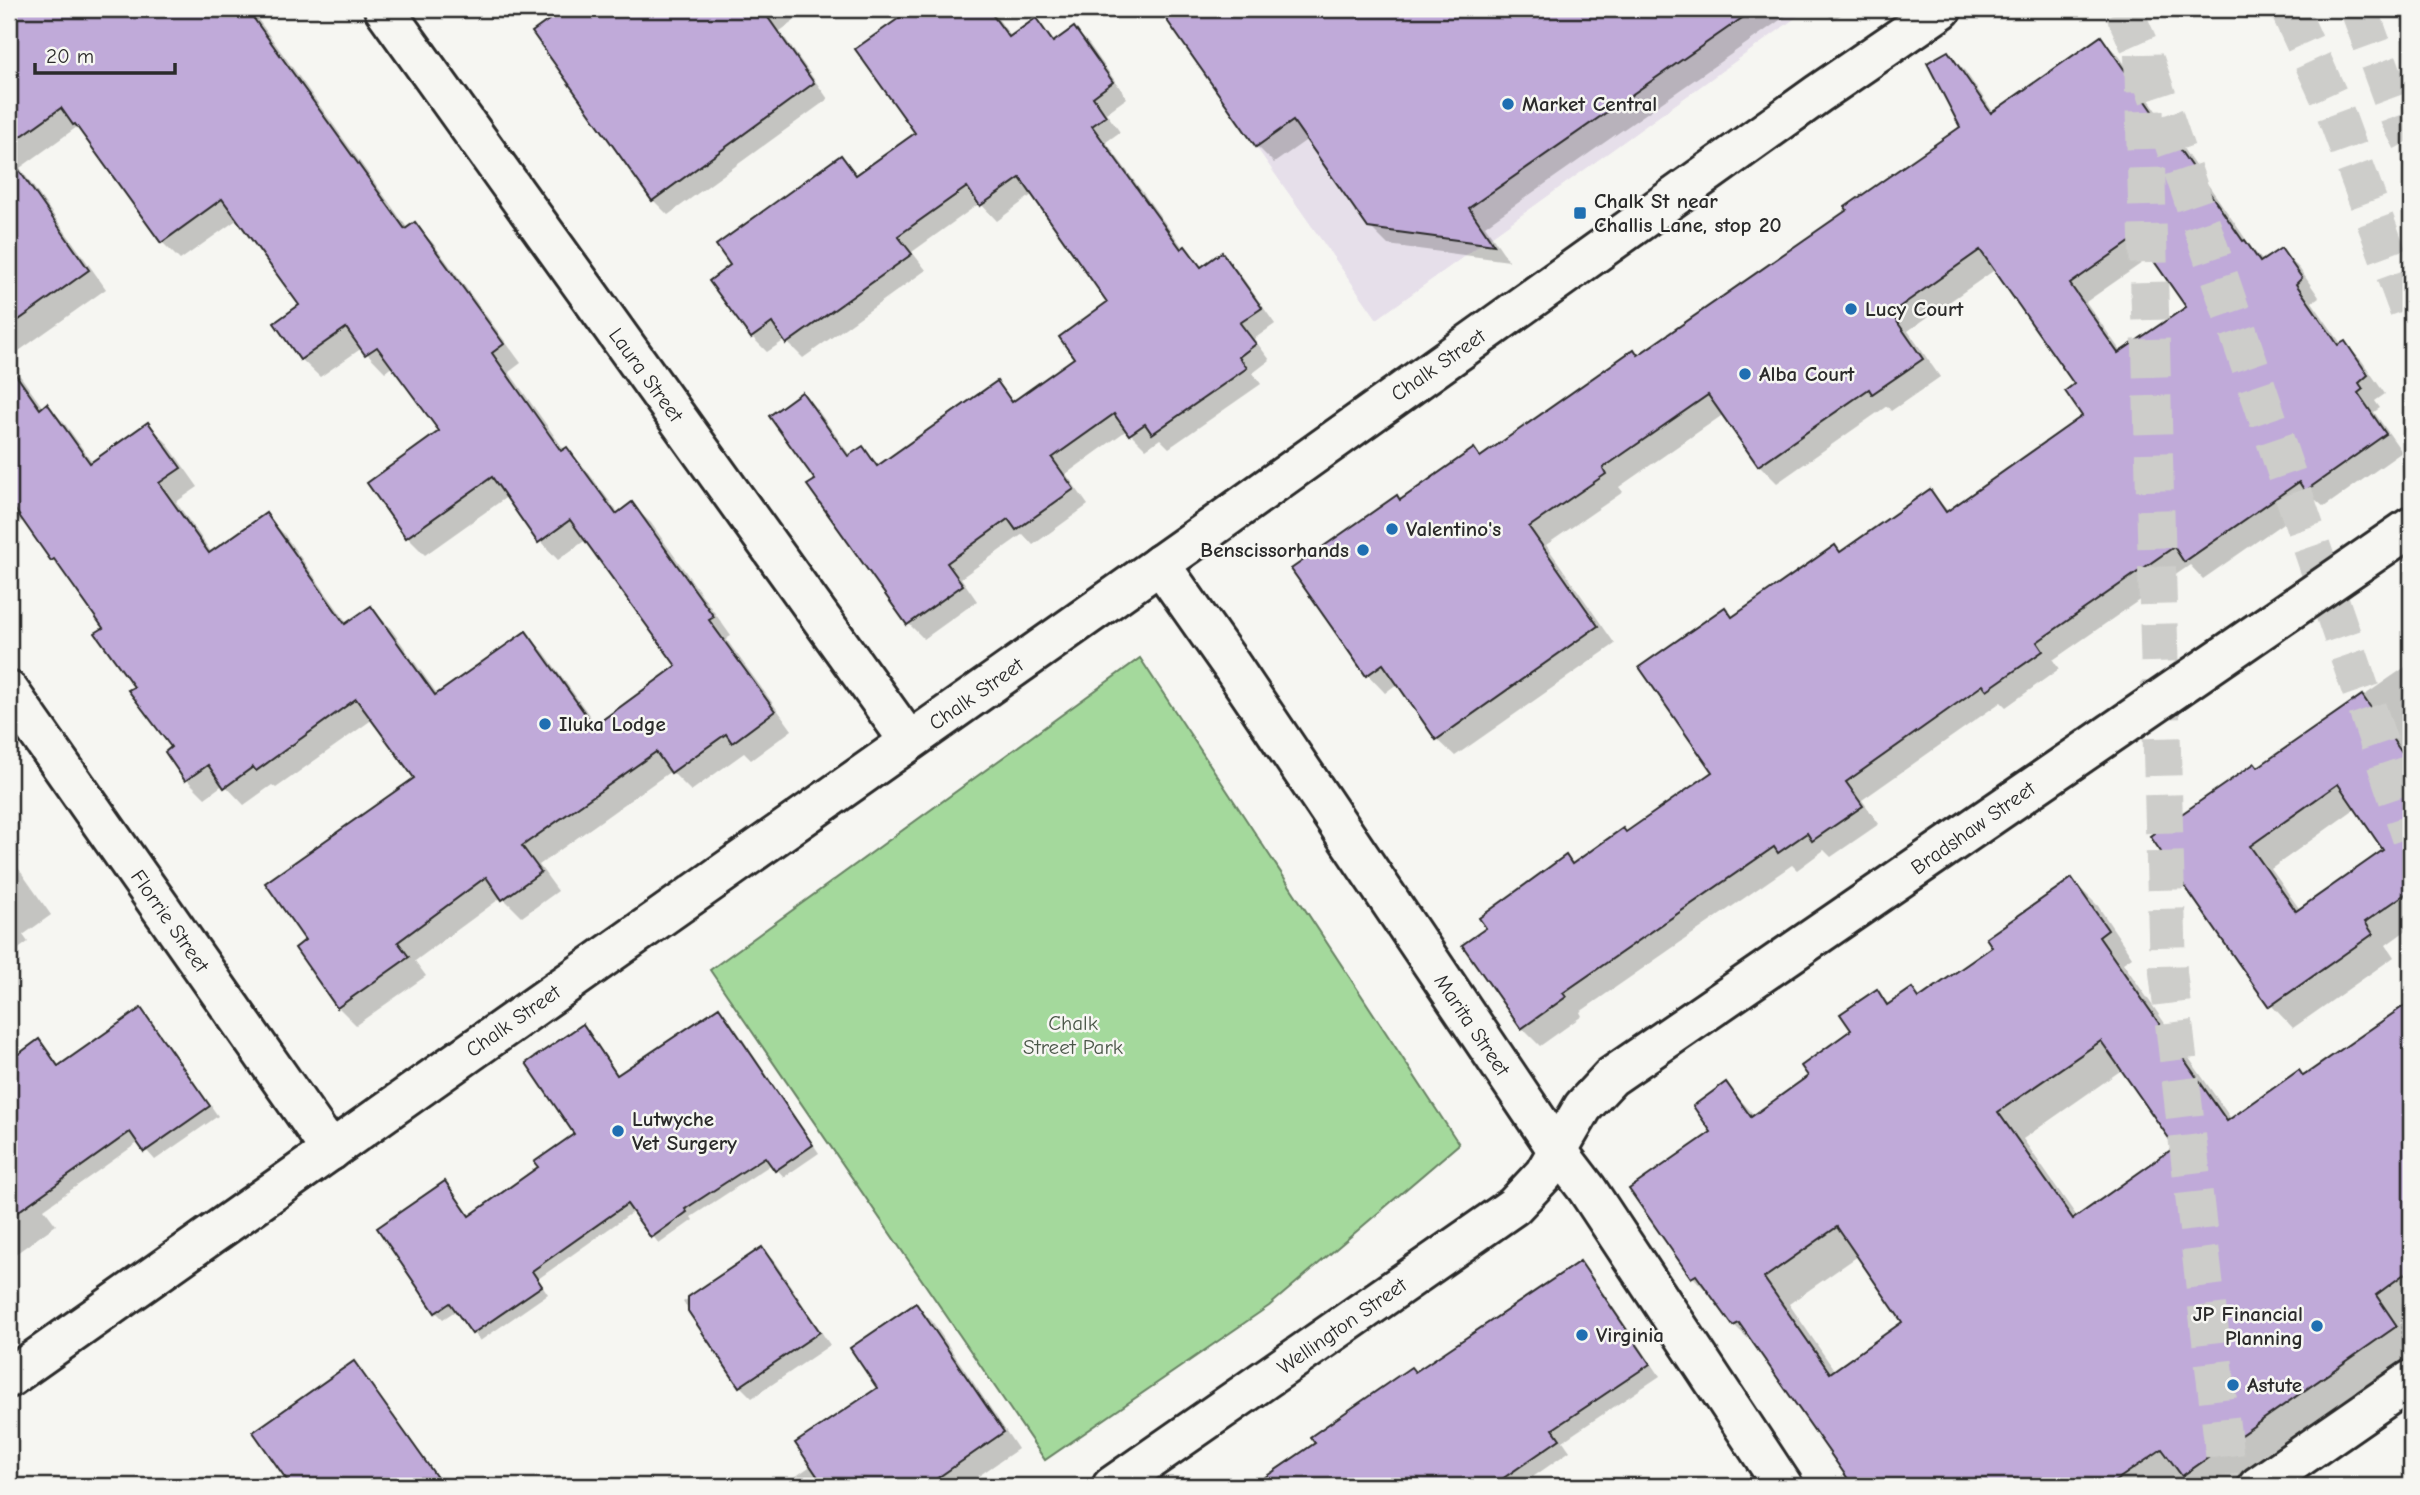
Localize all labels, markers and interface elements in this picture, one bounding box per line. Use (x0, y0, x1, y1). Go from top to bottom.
scale bar (35, 32, 175, 76)
text: 20 m (46, 44, 94, 68)
place label: Market Central (1522, 92, 1657, 116)
marker: Market Central (1500, 96, 1516, 112)
place label: Chalk St near Challis Lane, stop 20 (1594, 189, 1782, 237)
marker: Chalk St near Challis Lane, stop 20 (1572, 205, 1588, 221)
place label: Lucy Court (1865, 297, 1964, 321)
marker: Lucy Court (1843, 301, 1859, 317)
street label: Laura Street (604, 323, 689, 427)
street label: Chalk Street (1386, 323, 1490, 406)
place label: Alba Court (1759, 362, 1856, 386)
marker: Alba Court (1737, 366, 1753, 382)
place label: Valentino's (1406, 517, 1501, 541)
marker: Valentino's (1384, 521, 1400, 537)
place label: Benscissorhands (1200, 538, 1349, 562)
marker: Benscissorhands (1355, 542, 1371, 558)
street label: Chalk Street (924, 652, 1028, 735)
place label: Iluka Lodge (559, 712, 666, 736)
marker: Iluka Lodge (537, 716, 553, 732)
street label: Bradshaw Street (1906, 776, 2040, 880)
street label: Florrie Street (126, 865, 215, 978)
street label: Marita Street (1429, 970, 1515, 1081)
street label: Chalk Street (461, 979, 565, 1062)
park label: Chalk Street Park (1023, 1011, 1123, 1059)
place label: Lutwyche Vet Surgery (632, 1107, 737, 1155)
marker: Lutwyche Vet Surgery (610, 1123, 626, 1139)
street label: Wellington Street (1273, 1272, 1412, 1379)
place label: JP Financial Planning (2193, 1302, 2303, 1350)
marker: JP Financial Planning (2309, 1318, 2325, 1334)
place label: Virginia (1596, 1323, 1664, 1347)
marker: Virginia (1574, 1327, 1590, 1343)
place label: Astute (2247, 1373, 2302, 1397)
marker: Astute (2225, 1377, 2241, 1393)

